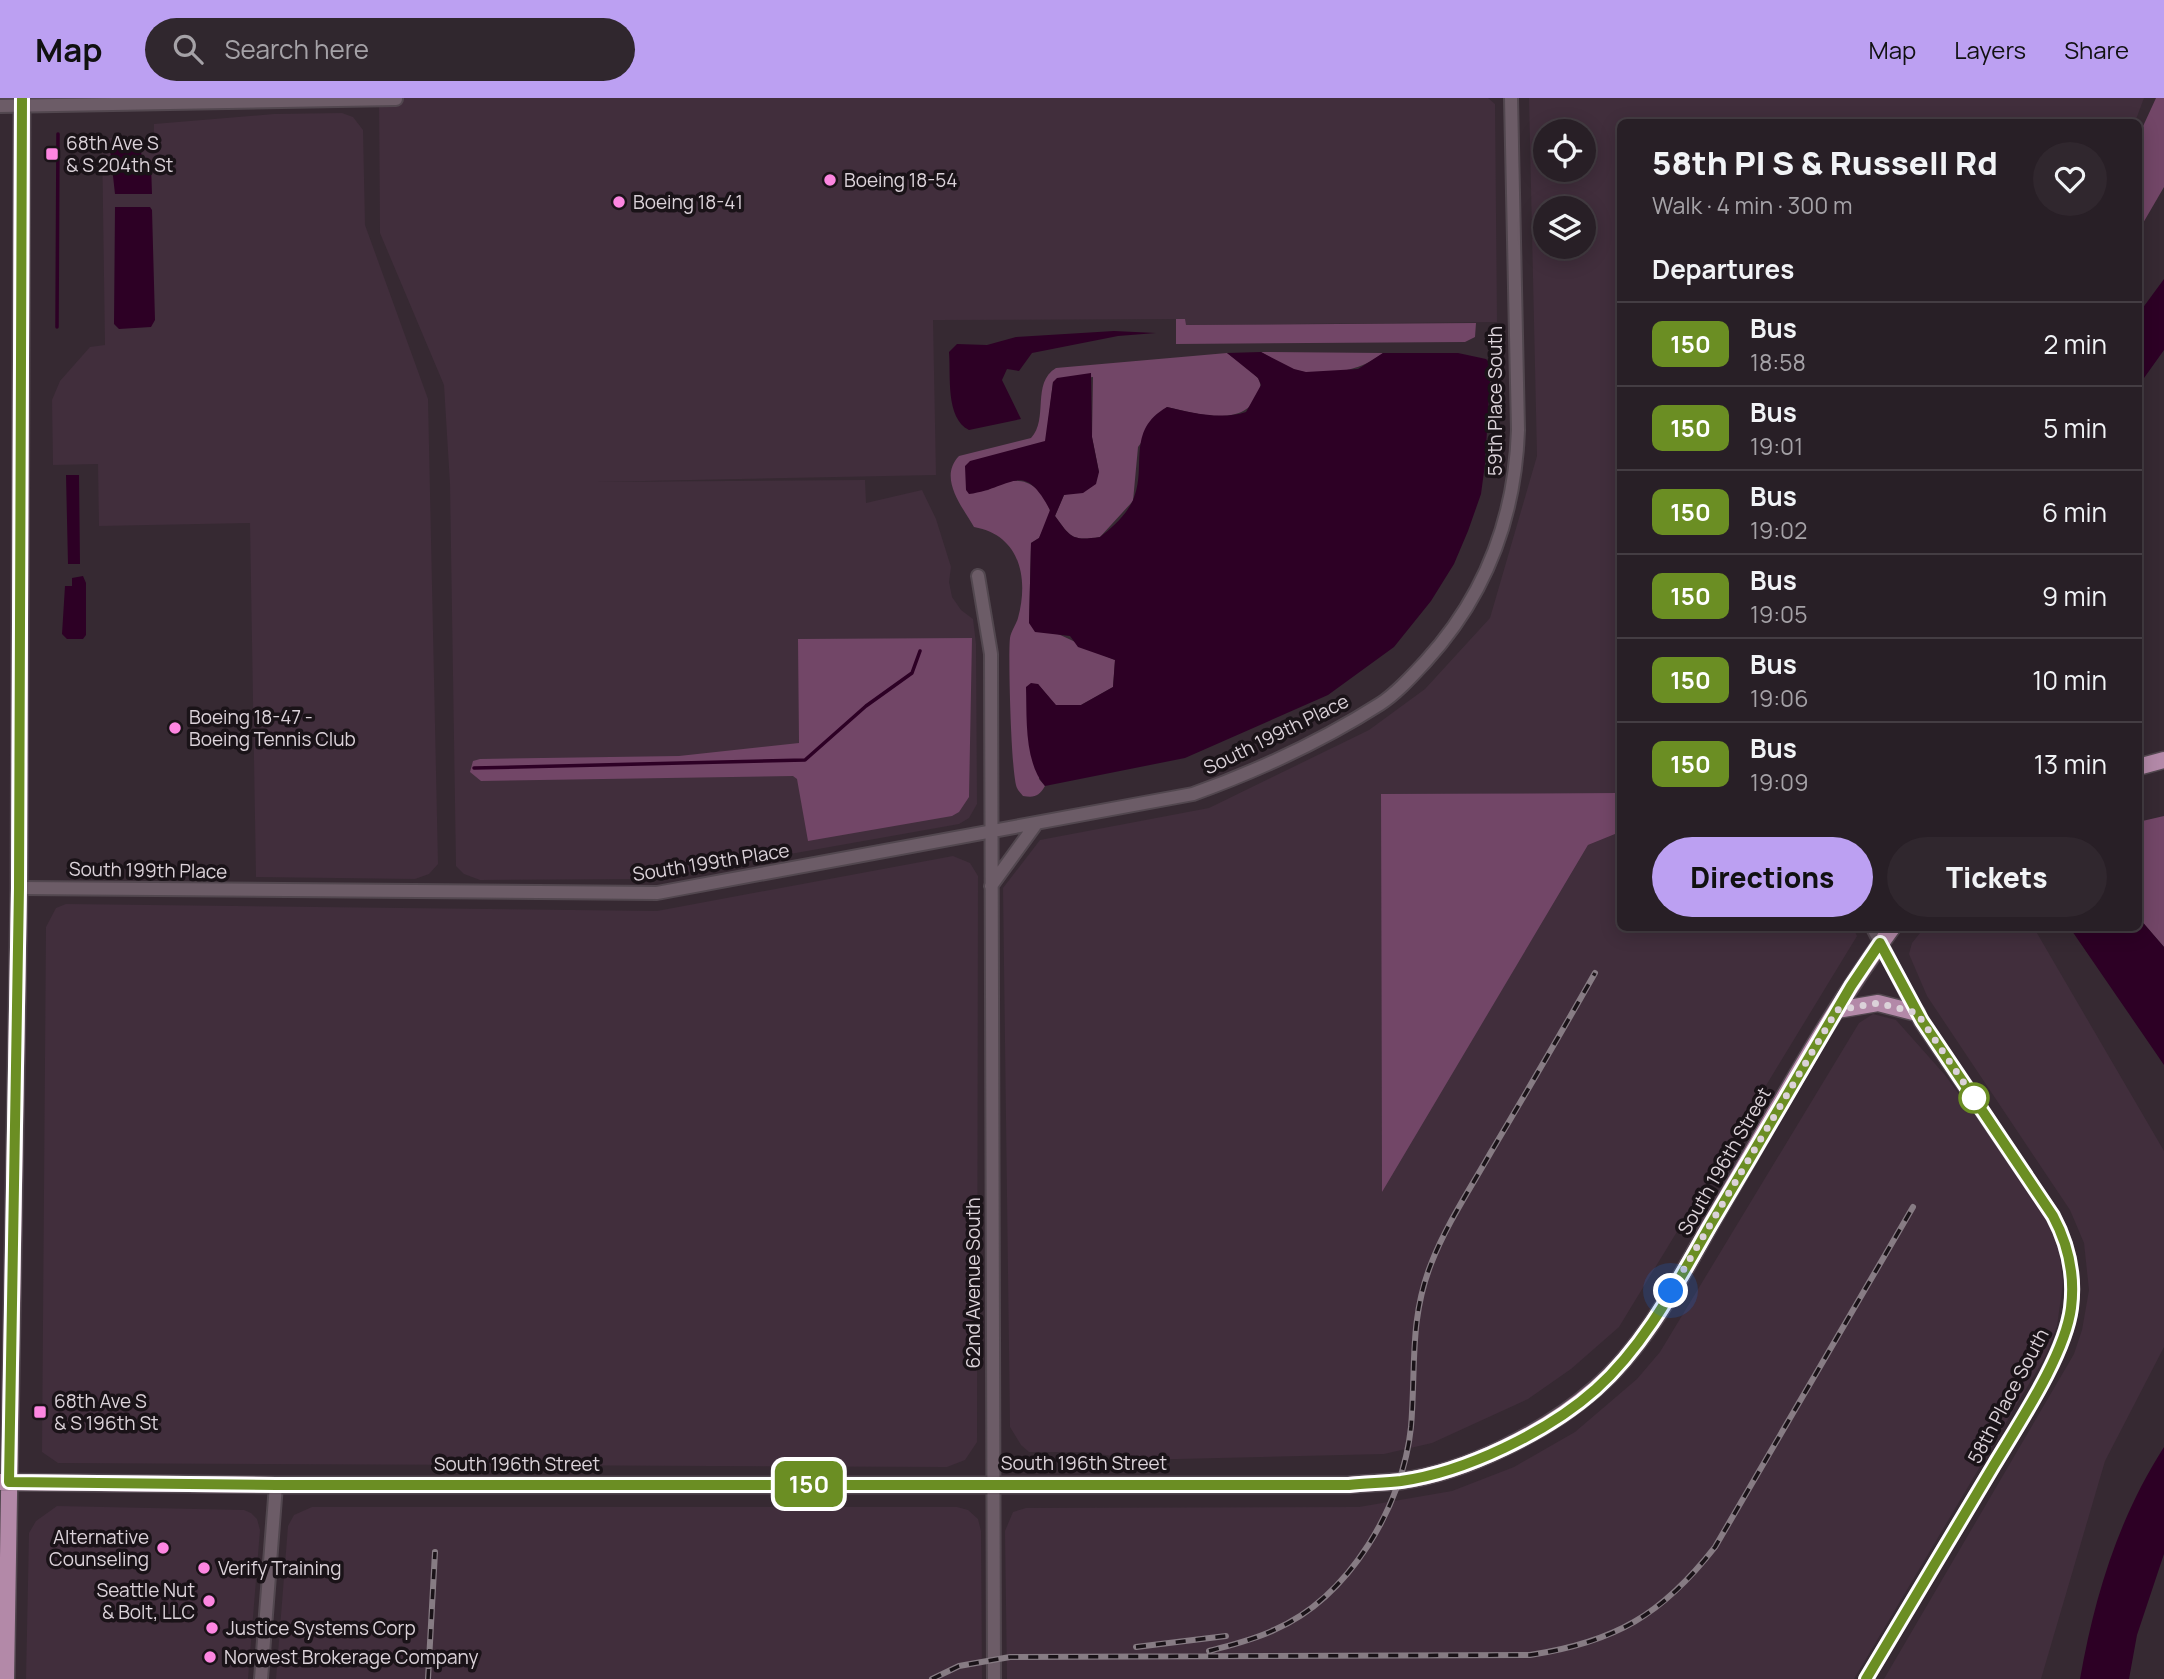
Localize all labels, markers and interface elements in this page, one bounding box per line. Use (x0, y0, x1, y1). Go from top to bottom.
search box (145, 18, 635, 81)
text: Map (35, 27, 103, 72)
icon: search (169, 30, 207, 68)
text: Search here (225, 31, 369, 67)
text: Map (1869, 33, 1916, 66)
text: Layers (1954, 33, 2026, 66)
text: Share (2064, 33, 2129, 66)
map controls (1533, 119, 1596, 259)
button: locate (1533, 119, 1596, 182)
place label: 68th Ave S & S 204th St (66, 130, 173, 178)
text: 58th Pl S & Russell Rd (1652, 140, 1998, 185)
button: heart (2033, 142, 2107, 216)
marker: 68th Ave S & S 204th St (44, 146, 60, 162)
place label: Boeing 18-54 (844, 167, 957, 193)
marker: Boeing 18-54 (822, 172, 838, 188)
place label: Boeing 18-41 (633, 189, 743, 215)
text: Walk · 4 min · 300 m (1652, 189, 1852, 221)
marker: Boeing 18-41 (611, 194, 627, 210)
button: layers (1533, 196, 1596, 259)
text: Departures (1652, 251, 1794, 287)
text: Bus (1750, 310, 1797, 346)
street label: 59th Place South (1482, 326, 1508, 476)
text: 2 min (2043, 326, 2107, 362)
text: 150 (1670, 327, 1711, 360)
text: 18:58 (1750, 346, 1806, 378)
text: Bus (1750, 394, 1797, 430)
text: 5 min (2043, 410, 2107, 446)
text: 150 (1670, 411, 1711, 444)
text: 19:01 (1750, 430, 1803, 462)
text: Bus (1750, 478, 1797, 514)
text: 6 min (2042, 494, 2107, 530)
text: 150 (1670, 495, 1711, 528)
text: 19:02 (1750, 514, 1807, 546)
text: Bus (1750, 562, 1797, 598)
text: 9 min (2042, 578, 2107, 614)
text: 150 (1670, 579, 1711, 612)
text: 19:05 (1750, 598, 1807, 630)
text: Bus (1750, 646, 1797, 682)
text: 10 min (2032, 662, 2107, 698)
text: 150 (1670, 663, 1711, 696)
text: 19:06 (1750, 682, 1808, 714)
street label: South 199th Place (1199, 688, 1353, 780)
place label: Boeing 18-47 - Boeing Tennis Club (189, 704, 356, 752)
marker: Boeing 18-47 - Boeing Tennis Club (167, 720, 183, 736)
text: Bus (1750, 730, 1797, 766)
text: 13 min (2034, 746, 2107, 782)
text: 150 (1670, 747, 1711, 780)
text: 19:09 (1750, 766, 1808, 798)
street label: South 199th Place (631, 837, 791, 887)
button: Directions (1652, 837, 1873, 917)
button: Tickets (1887, 837, 2107, 917)
street label: South 199th Place (69, 856, 227, 884)
street label: South 196th Street (1671, 1082, 1777, 1240)
unlabelled marker (1959, 1083, 1989, 1113)
street label: 62nd Avenue South (960, 1198, 986, 1368)
your location (1653, 1273, 1688, 1308)
street label: 58th Place South (1961, 1324, 2055, 1468)
place label: 68th Ave S & S 196th St (54, 1388, 159, 1436)
marker: 68th Ave S & S 196th St (32, 1404, 48, 1420)
street label: South 196th Street (1001, 1450, 1167, 1476)
street label: South 196th Street (434, 1451, 600, 1477)
line badge: 150 (769, 1461, 849, 1507)
text: 150 (789, 1467, 829, 1500)
place label: Alternative Counseling (49, 1524, 149, 1572)
marker: Alternative Counseling (155, 1540, 171, 1556)
place label: Verify Training (218, 1555, 341, 1581)
marker: Verify Training (196, 1560, 212, 1576)
place label: Seattle Nut & Bolt, LLC (96, 1577, 195, 1625)
marker: Seattle Nut & Bolt, LLC (201, 1593, 217, 1609)
place label: Justice Systems Corp (226, 1615, 416, 1641)
marker: Justice Systems Corp (204, 1620, 220, 1636)
place label: Norwest Brokerage Company (224, 1644, 479, 1670)
marker: Norwest Brokerage Company (202, 1649, 218, 1665)

